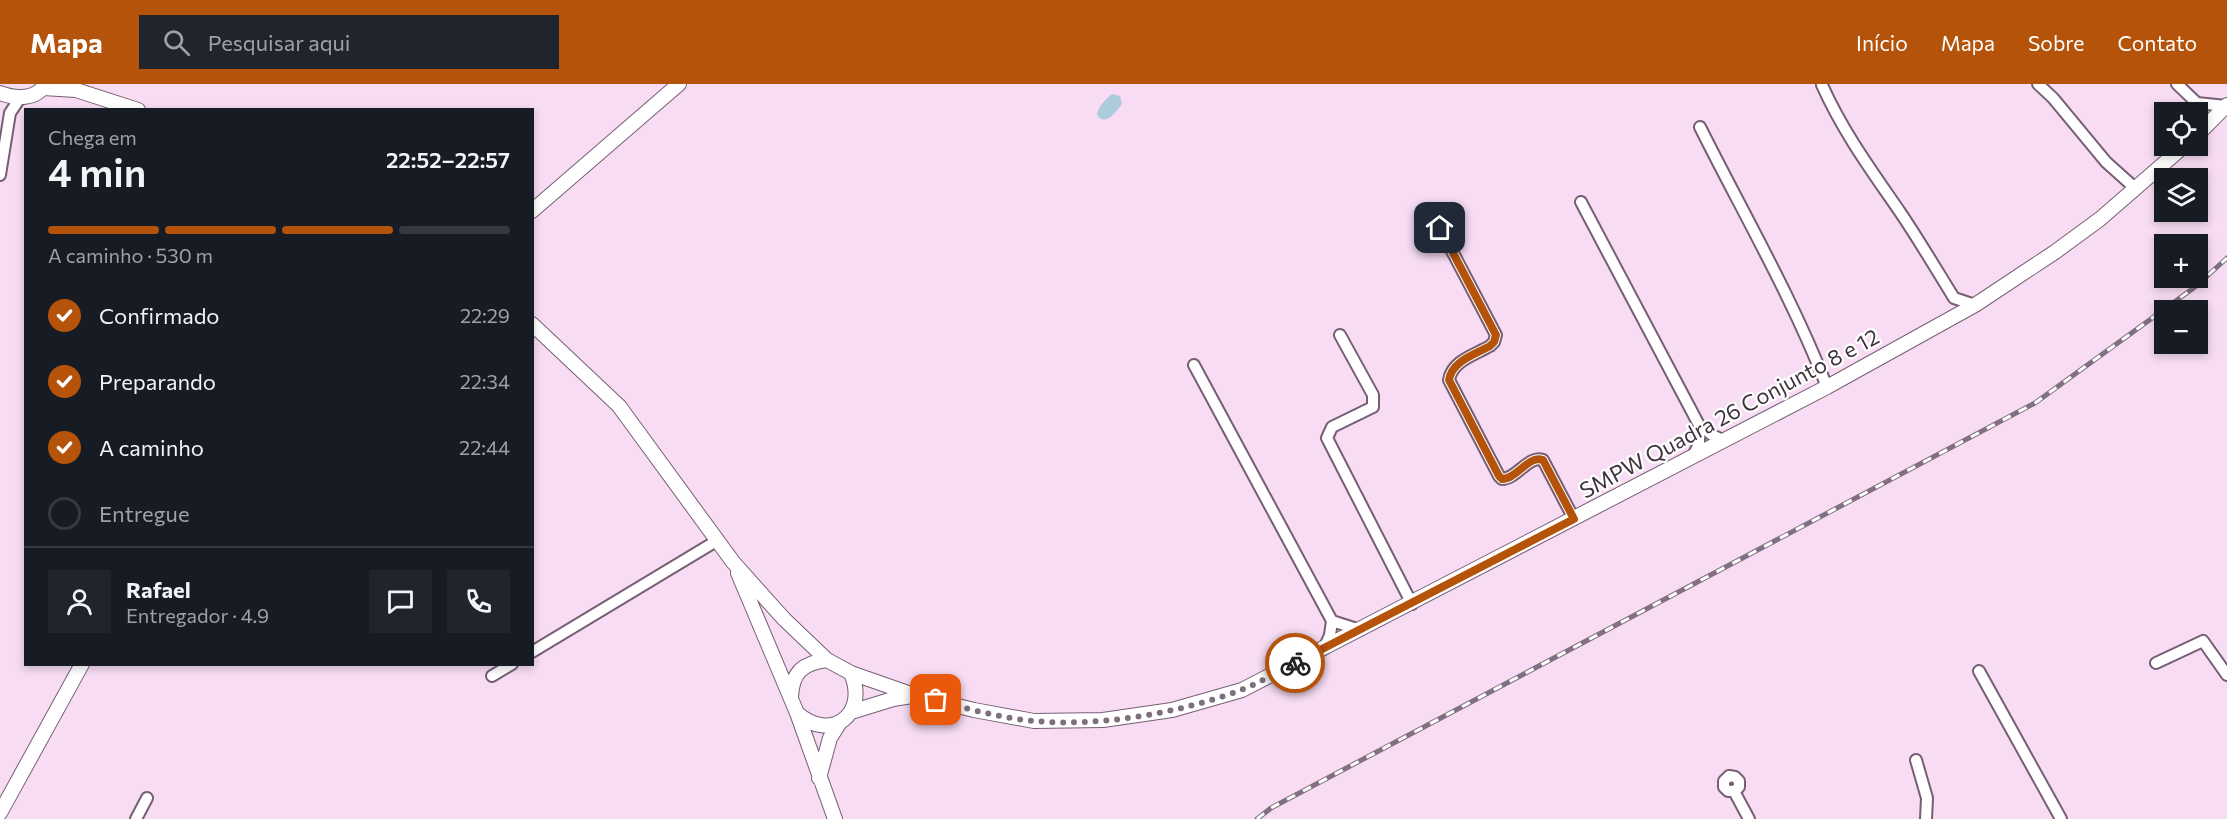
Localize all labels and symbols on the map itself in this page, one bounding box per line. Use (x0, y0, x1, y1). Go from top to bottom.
pin (1414, 202, 1465, 253)
street label: SMPW Quadra 26 Conjunto 8 e 12 (1575, 322, 1883, 504)
courier (1265, 633, 1325, 693)
pin (910, 674, 961, 725)

